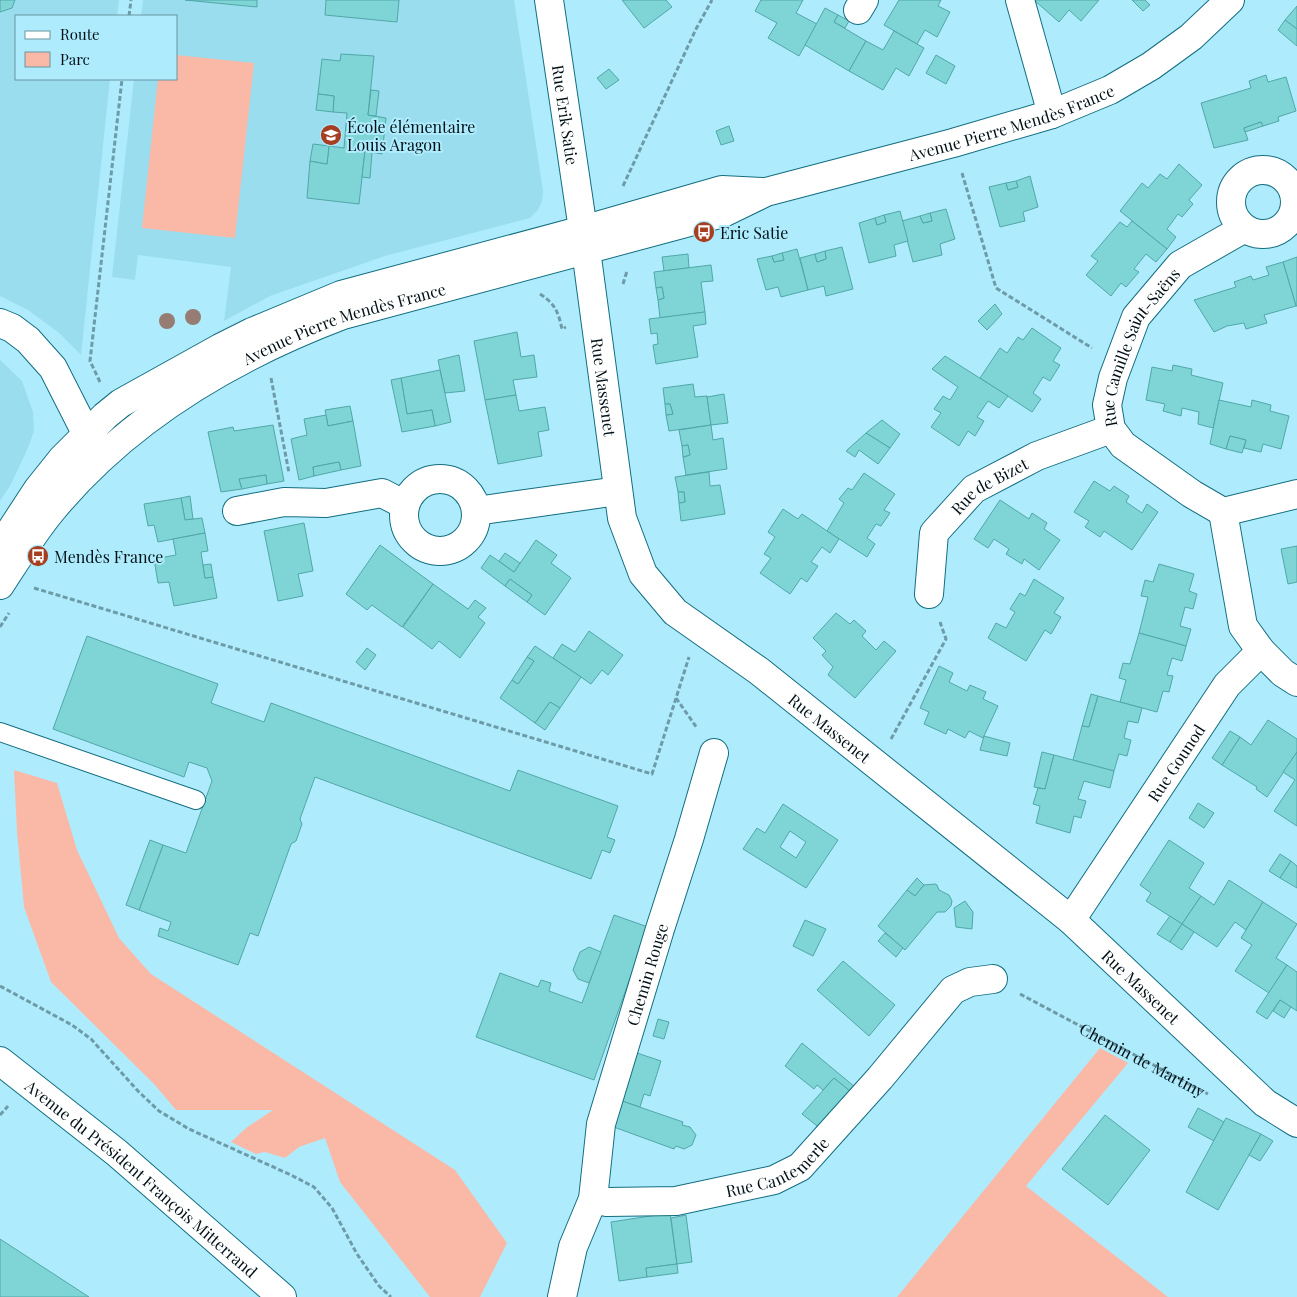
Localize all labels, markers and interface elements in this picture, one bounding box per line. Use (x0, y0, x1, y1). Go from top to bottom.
legend (15, 15, 178, 80)
text: Route (60, 24, 100, 44)
text: Parc (60, 49, 90, 69)
street label: Rue Erik Satie (548, 63, 584, 166)
street label: Avenue Pierre Mendès France (905, 79, 1117, 165)
place label: École élémentaire Louis Aragon (347, 116, 475, 155)
school or university icon: École élémentaire Louis Aragon (319, 123, 343, 147)
bus stop icon: Eric Satie (692, 220, 716, 244)
place label: Eric Satie (720, 222, 788, 243)
street label: Rue Camille Saint-Saëns (1096, 263, 1184, 429)
street label: Avenue Pierre Mendès France (238, 277, 448, 369)
street label: Rue Massenet (587, 336, 621, 438)
street label: Rue de Bizet (946, 452, 1031, 518)
bus stop icon: Mendès France (26, 544, 50, 568)
place label: Mendès France (54, 546, 163, 567)
street label: Rue Massenet (785, 688, 876, 767)
street label: Rue Gounod (1142, 720, 1209, 805)
street label: Chemin Rouge (621, 920, 672, 1028)
street label: Rue Massenet (1098, 945, 1185, 1028)
street label: Chemin de Martiny (1076, 1017, 1209, 1101)
street label: Avenue du Président François Mitterrand (21, 1074, 262, 1282)
street label: Rue Cantemerle (723, 1132, 833, 1201)

